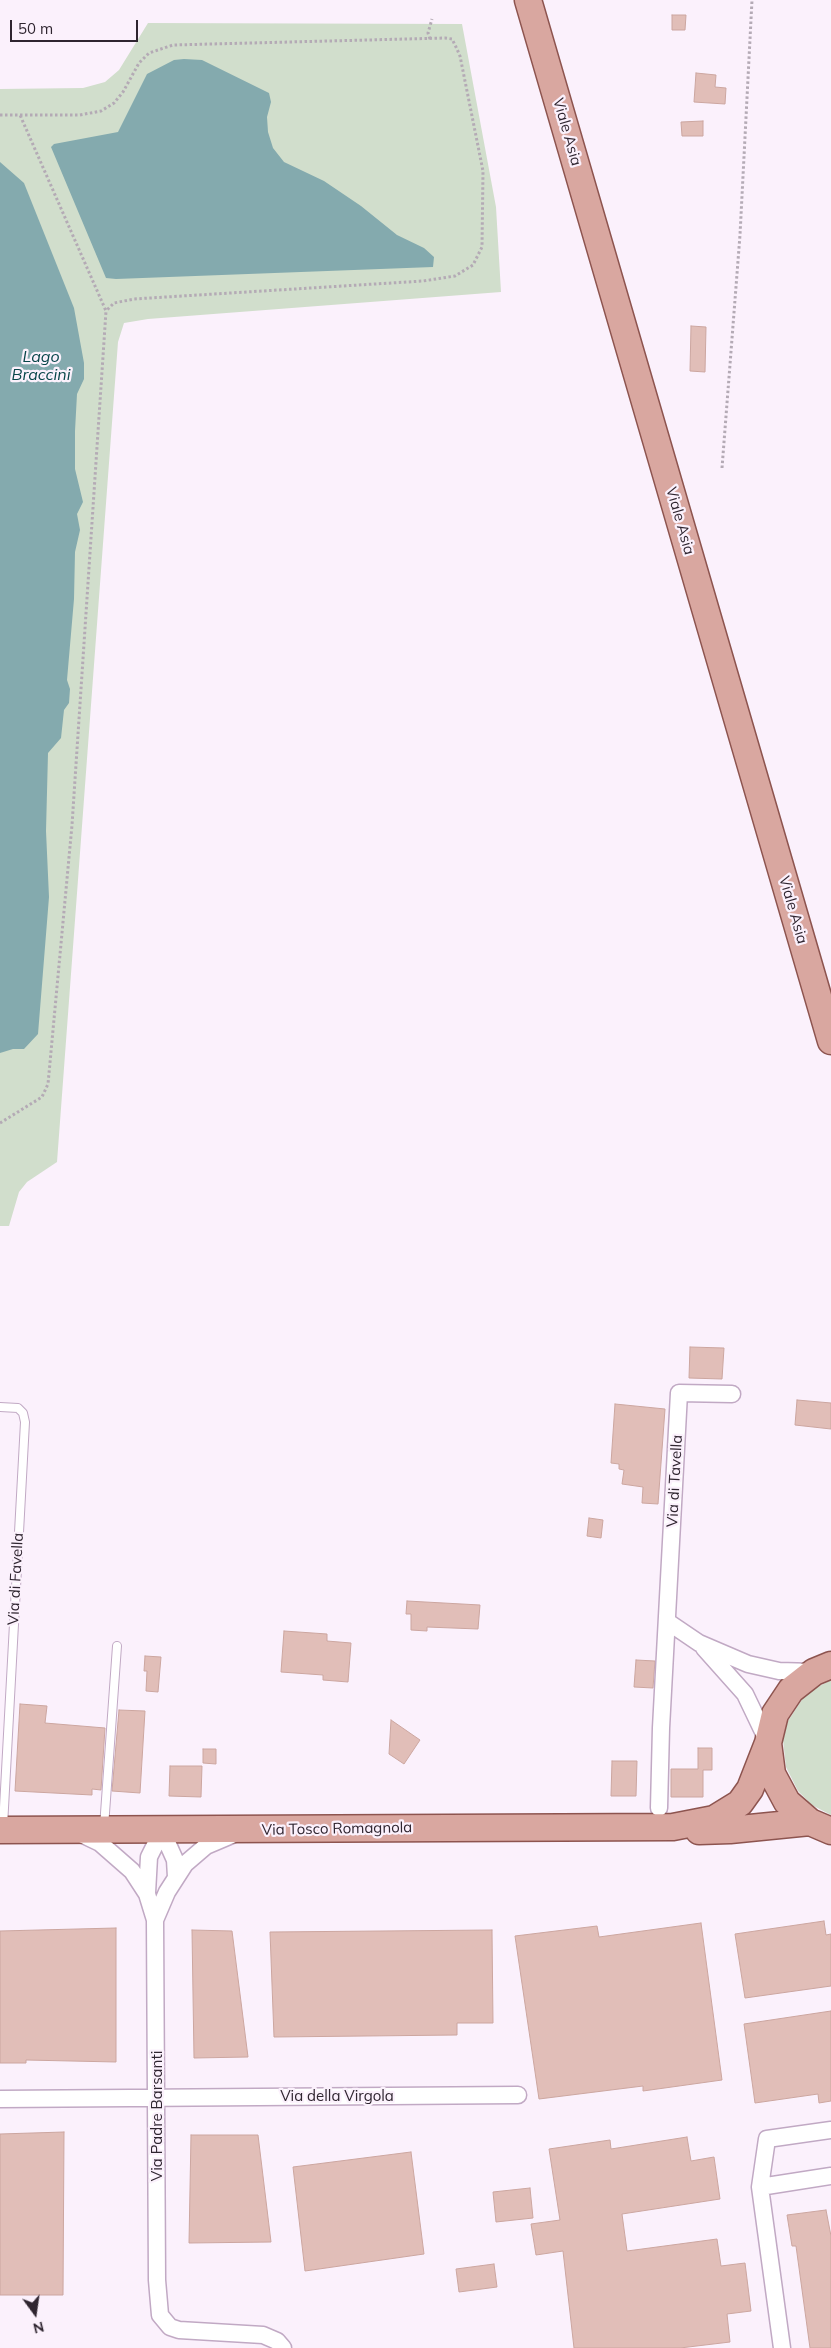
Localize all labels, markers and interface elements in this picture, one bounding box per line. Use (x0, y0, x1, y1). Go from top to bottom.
scale bar (12, 10, 140, 42)
text: 50 m (18, 19, 53, 38)
street label: Viale Asia (549, 96, 585, 168)
water label: Lago Braccini (12, 347, 70, 385)
street label: Viale Asia (662, 485, 698, 557)
street label: Viale Asia (775, 874, 811, 946)
street label: Via di Tavella (664, 1434, 686, 1528)
street label: Via di Favella (5, 1532, 27, 1626)
street label: Via Tosco Romagnola (262, 1819, 412, 1839)
street label: Via Padre Barsanti (148, 2051, 166, 2181)
street label: Via della Virgola (280, 2087, 394, 2105)
north arrow (10, 2288, 60, 2338)
text: N (31, 2318, 46, 2338)

